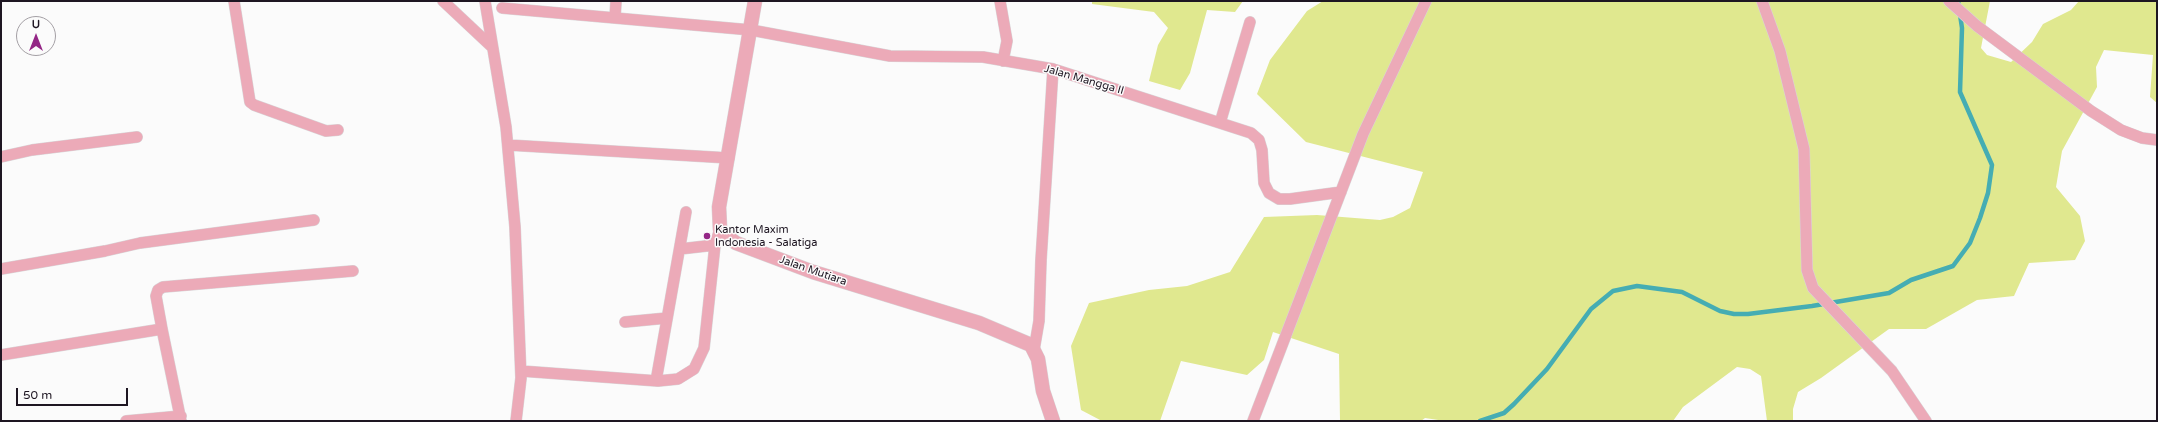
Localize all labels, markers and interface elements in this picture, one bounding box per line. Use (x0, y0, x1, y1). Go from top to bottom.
north arrow (16, 16, 56, 56)
text: U (32, 18, 40, 31)
street label: Jalan Mangga II (1043, 62, 1125, 98)
place label: Kantor Maxim Indonesia - Salatiga (715, 223, 817, 249)
marker: Kantor Maxim Indonesia - Salatiga (702, 231, 712, 241)
street label: Jalan Mutiara (778, 253, 848, 289)
scale bar (18, 380, 130, 406)
text: 50 m (23, 388, 52, 402)

